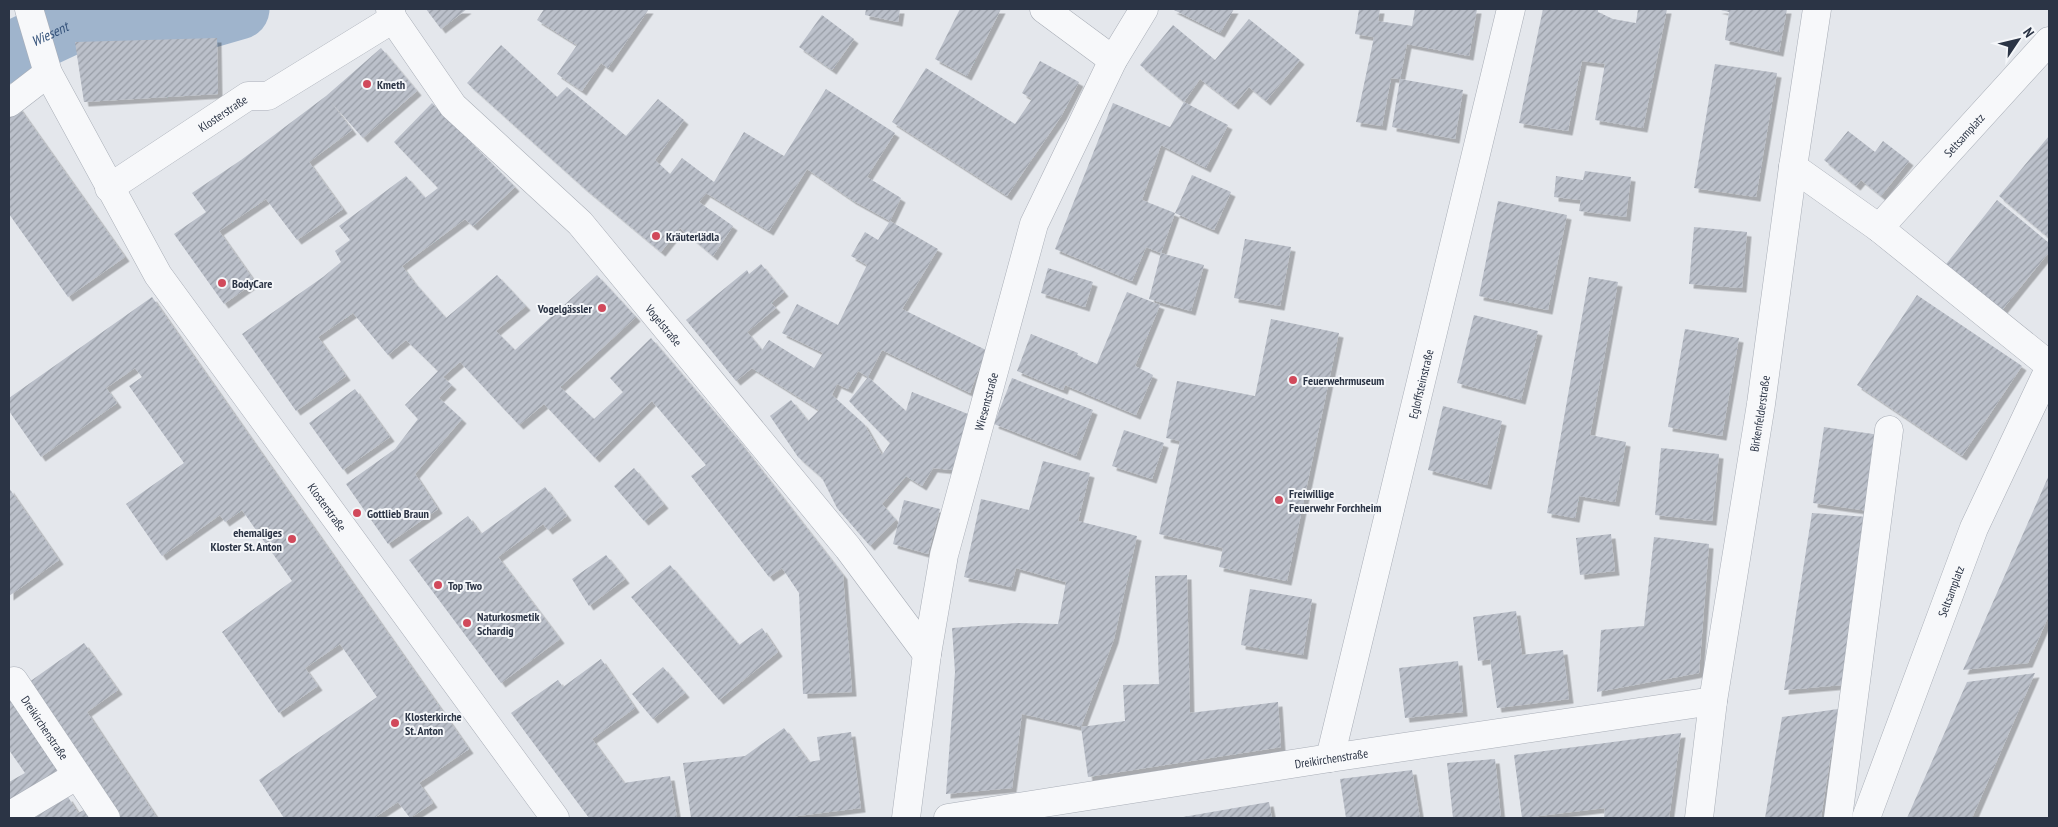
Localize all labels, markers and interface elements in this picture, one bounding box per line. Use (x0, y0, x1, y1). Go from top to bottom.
north arrow (1993, 15, 2043, 65)
water label: Wiesent (28, 17, 73, 50)
text: N (2019, 24, 2038, 41)
place label: Kmeth (377, 77, 405, 92)
marker: Kmeth (361, 78, 373, 90)
street label: Klosterstraße (195, 91, 250, 135)
street label: Seltsamplatz (1940, 110, 1987, 160)
place label: Kräuterlädla (666, 229, 719, 244)
marker: Kräuterlädla (650, 230, 662, 242)
place label: BodyCare (232, 276, 272, 291)
marker: BodyCare (216, 277, 228, 289)
street label: Vogelstraße (642, 300, 686, 349)
place label: Vogelgässler (537, 301, 592, 316)
marker: Vogelgässler (596, 302, 608, 314)
street label: Egloffsteinstraße (1405, 348, 1436, 420)
street label: Wiesentstraße (971, 371, 1001, 432)
place label: Feuerwehrmuseum (1303, 373, 1384, 388)
marker: Feuerwehrmuseum (1287, 374, 1299, 386)
street label: Birkenfelderstraße (1746, 374, 1772, 453)
street label: Klosterstraße (305, 480, 350, 534)
place label: Freiwillige Feuerwehr Forchheim (1289, 486, 1381, 515)
marker: Freiwillige Feuerwehr Forchheim (1273, 494, 1285, 506)
place label: Gottlieb Braun (367, 506, 429, 521)
marker: Gottlieb Braun (351, 507, 363, 519)
place label: ehemaliges Kloster St. Anton (210, 525, 282, 554)
marker: ehemaliges Kloster St. Anton (286, 533, 298, 545)
street label: Seltsamplatz (1934, 564, 1967, 619)
place label: Top Two (448, 578, 483, 593)
marker: Top Two (432, 579, 444, 591)
place label: Naturkosmetik Schardig (477, 609, 539, 638)
marker: Naturkosmetik Schardig (461, 617, 473, 629)
street label: Dreikirchenstraße (18, 693, 72, 762)
place label: Klosterkirche St. Anton (405, 709, 462, 738)
marker: Klosterkirche St. Anton (389, 717, 401, 729)
street label: Dreikirchenstraße (1294, 745, 1369, 771)

